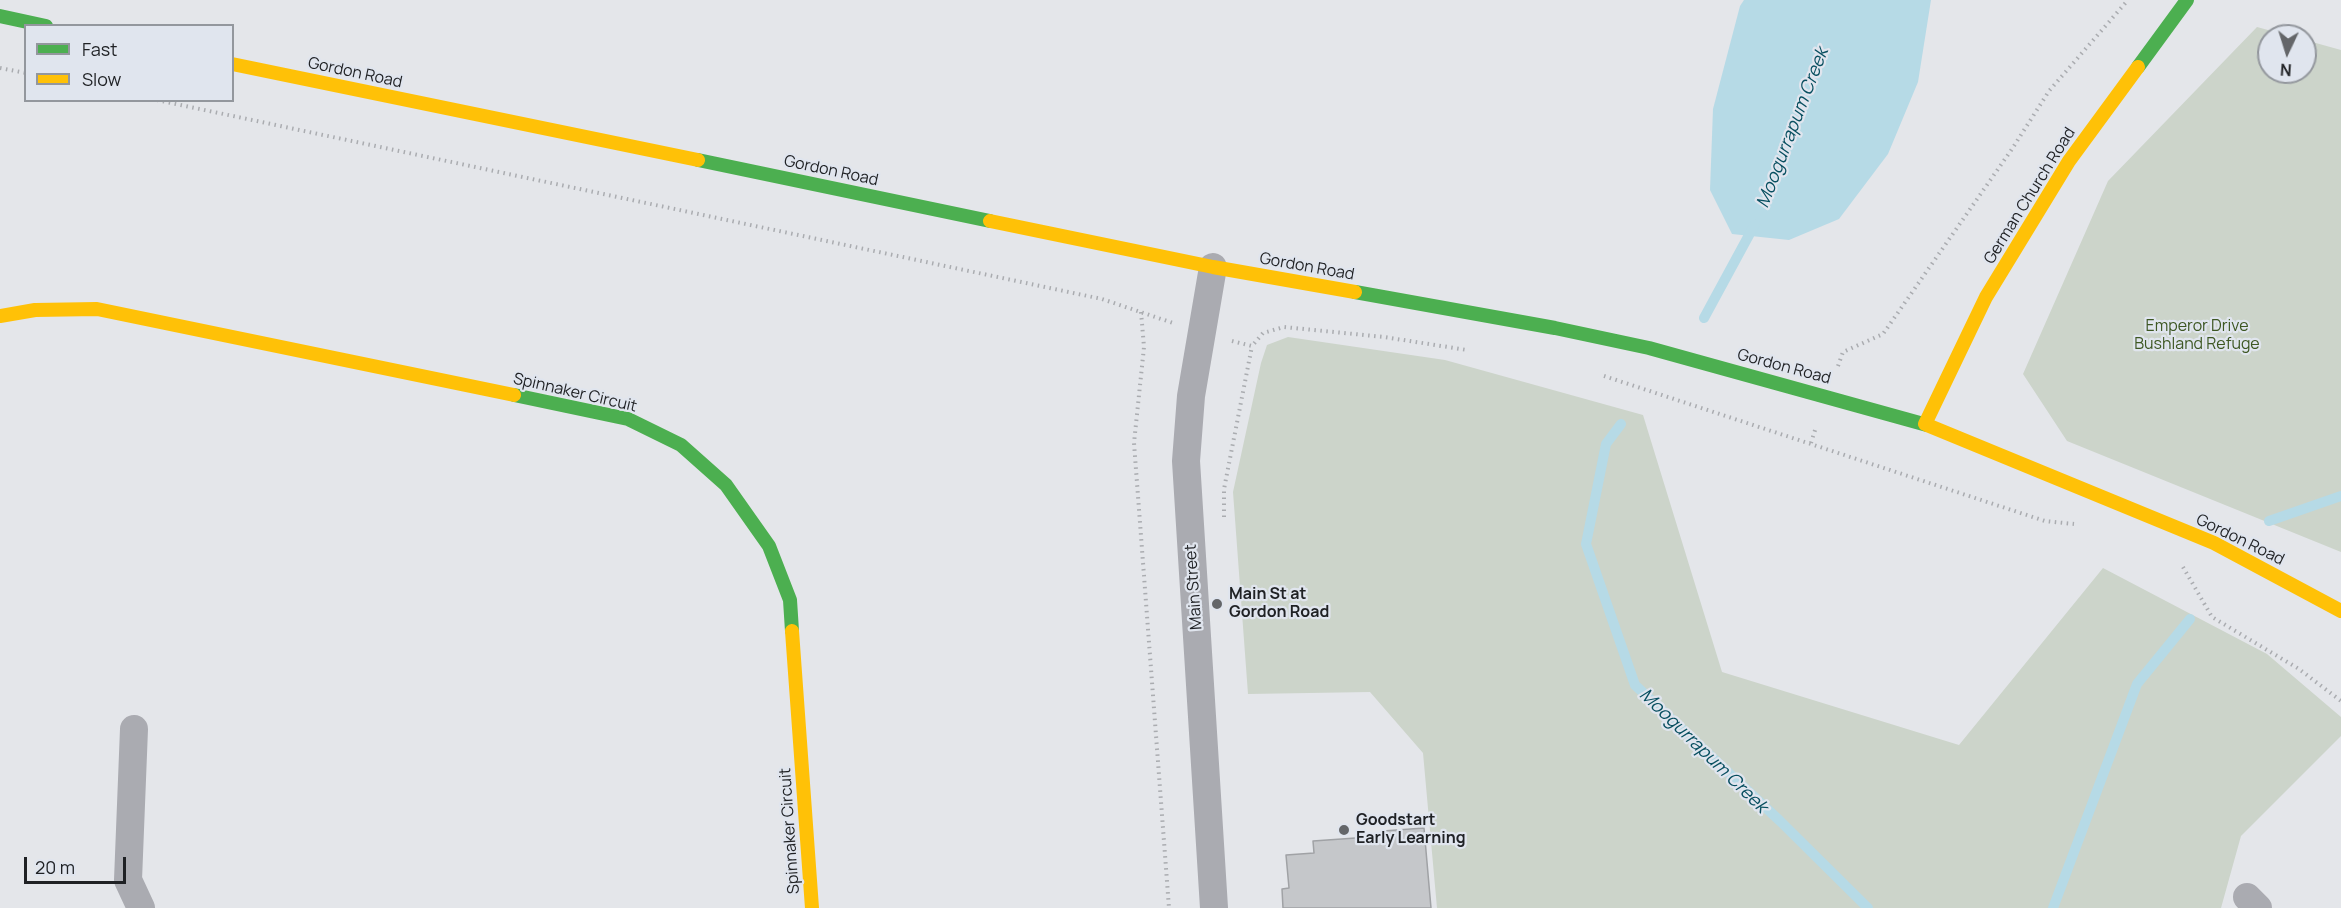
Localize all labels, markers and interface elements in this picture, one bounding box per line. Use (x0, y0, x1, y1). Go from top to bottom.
legend (24, 24, 234, 102)
north arrow (2257, 24, 2317, 84)
text: Fast (82, 37, 117, 61)
water label: Moogurrapum Creek (1752, 45, 1834, 211)
street label: Gordon Road (306, 54, 404, 92)
text: N (2279, 59, 2292, 81)
text: Slow (82, 67, 121, 91)
street label: German Church Road (1980, 124, 2080, 268)
street label: Gordon Road (782, 152, 880, 190)
street label: Gordon Road (1258, 249, 1356, 285)
park label: Emperor Drive Bushland Refuge (2134, 317, 2260, 355)
street label: Gordon Road (1735, 345, 1833, 389)
street label: Spinnaker Circuit (511, 369, 639, 417)
street label: Gordon Road (2193, 510, 2287, 570)
street label: Main Street (1181, 544, 1207, 630)
place label: Main St at Gordon Road (1229, 585, 1329, 623)
marker: Main St at Gordon Road (1210, 597, 1224, 611)
water label: Moogurrapum Creek (1634, 684, 1772, 818)
street label: Spinnaker Circuit (776, 767, 804, 895)
place label: Goodstart Early Learning (1356, 811, 1466, 849)
marker: Goodstart Early Learning (1337, 823, 1351, 837)
scale bar (27, 845, 129, 883)
text: 20 m (35, 855, 75, 879)

